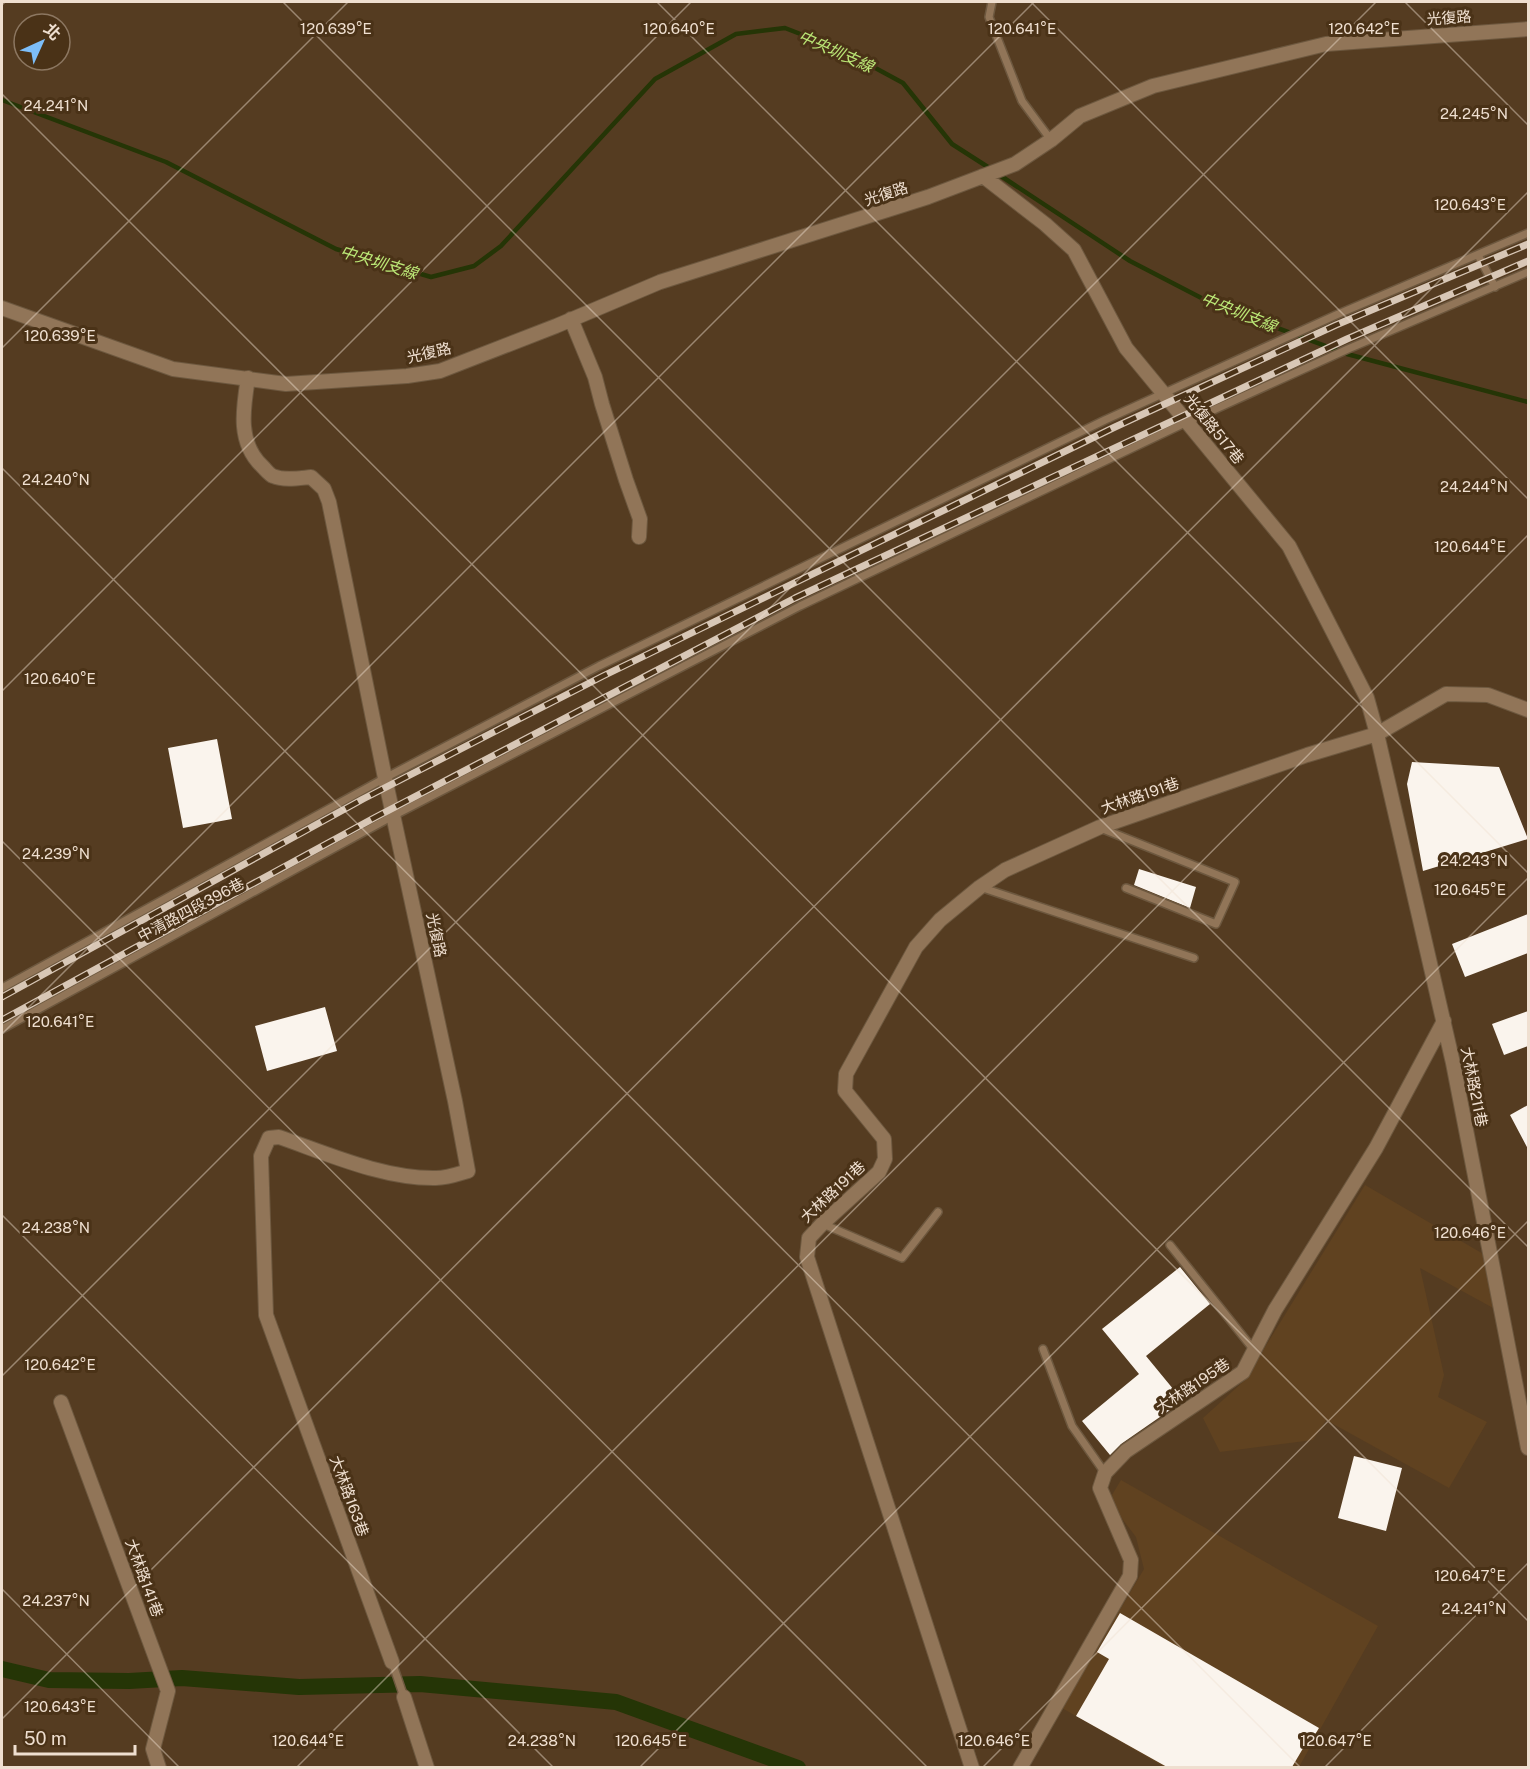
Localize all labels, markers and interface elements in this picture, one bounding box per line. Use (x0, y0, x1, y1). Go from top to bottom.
street label: 光復路 (1426, 7, 1472, 28)
north arrow (12, 12, 72, 72)
text: 北 (40, 19, 65, 44)
text: 120.639°E (300, 20, 372, 37)
text: 120.640°E (643, 20, 715, 37)
text: 120.641°E (988, 20, 1056, 37)
text: 120.642°E (1328, 20, 1400, 37)
water label: 中央圳支線 (795, 27, 878, 77)
text: 24.241°N (24, 97, 88, 114)
text: 24.245°N (1440, 105, 1508, 122)
street label: 光復路 (862, 178, 910, 209)
text: 120.643°E (1434, 196, 1506, 213)
water label: 中央圳支線 (338, 242, 422, 284)
water label: 中央圳支線 (1198, 289, 1281, 337)
text: 120.639°E (24, 327, 96, 344)
street label: 光復路 (405, 339, 453, 366)
street label: 光復路517巷 (1181, 390, 1248, 467)
text: 24.240°N (22, 471, 90, 488)
text: 24.244°N (1440, 478, 1508, 495)
text: 120.644°E (1434, 538, 1506, 555)
text: 120.640°E (24, 670, 96, 687)
street label: 大林路191巷 (1099, 774, 1181, 817)
text: 24.239°N (22, 845, 90, 862)
text: 24.243°N (1440, 852, 1508, 869)
street label: 中清路四段396巷 (135, 874, 247, 945)
text: 120.645°E (1434, 881, 1506, 898)
street label: 光復路 (423, 911, 449, 959)
text: 120.641°E (26, 1013, 94, 1030)
street label: 大林路211巷 (1458, 1045, 1491, 1128)
street label: 大林路191巷 (797, 1158, 868, 1226)
text: 24.238°N (22, 1219, 90, 1236)
text: 120.646°E (1434, 1224, 1506, 1241)
street label: 大林路195巷 (1153, 1355, 1233, 1416)
text: 120.642°E (24, 1356, 96, 1373)
street label: 大林路163巷 (327, 1453, 372, 1539)
street label: 大林路141巷 (123, 1537, 166, 1619)
text: 120.647°E (1434, 1567, 1506, 1584)
text: 24.237°N (22, 1592, 90, 1609)
text: 24.241°N (1442, 1600, 1506, 1617)
text: 120.643°E (24, 1698, 96, 1715)
scale bar (15, 1718, 135, 1756)
text: 50 m (24, 1728, 67, 1749)
text: 120.644°E (272, 1732, 344, 1749)
text: 24.238°N (508, 1732, 576, 1749)
text: 120.645°E (615, 1732, 687, 1749)
text: 120.646°E (958, 1732, 1030, 1749)
text: 120.647°E (1300, 1732, 1372, 1749)

